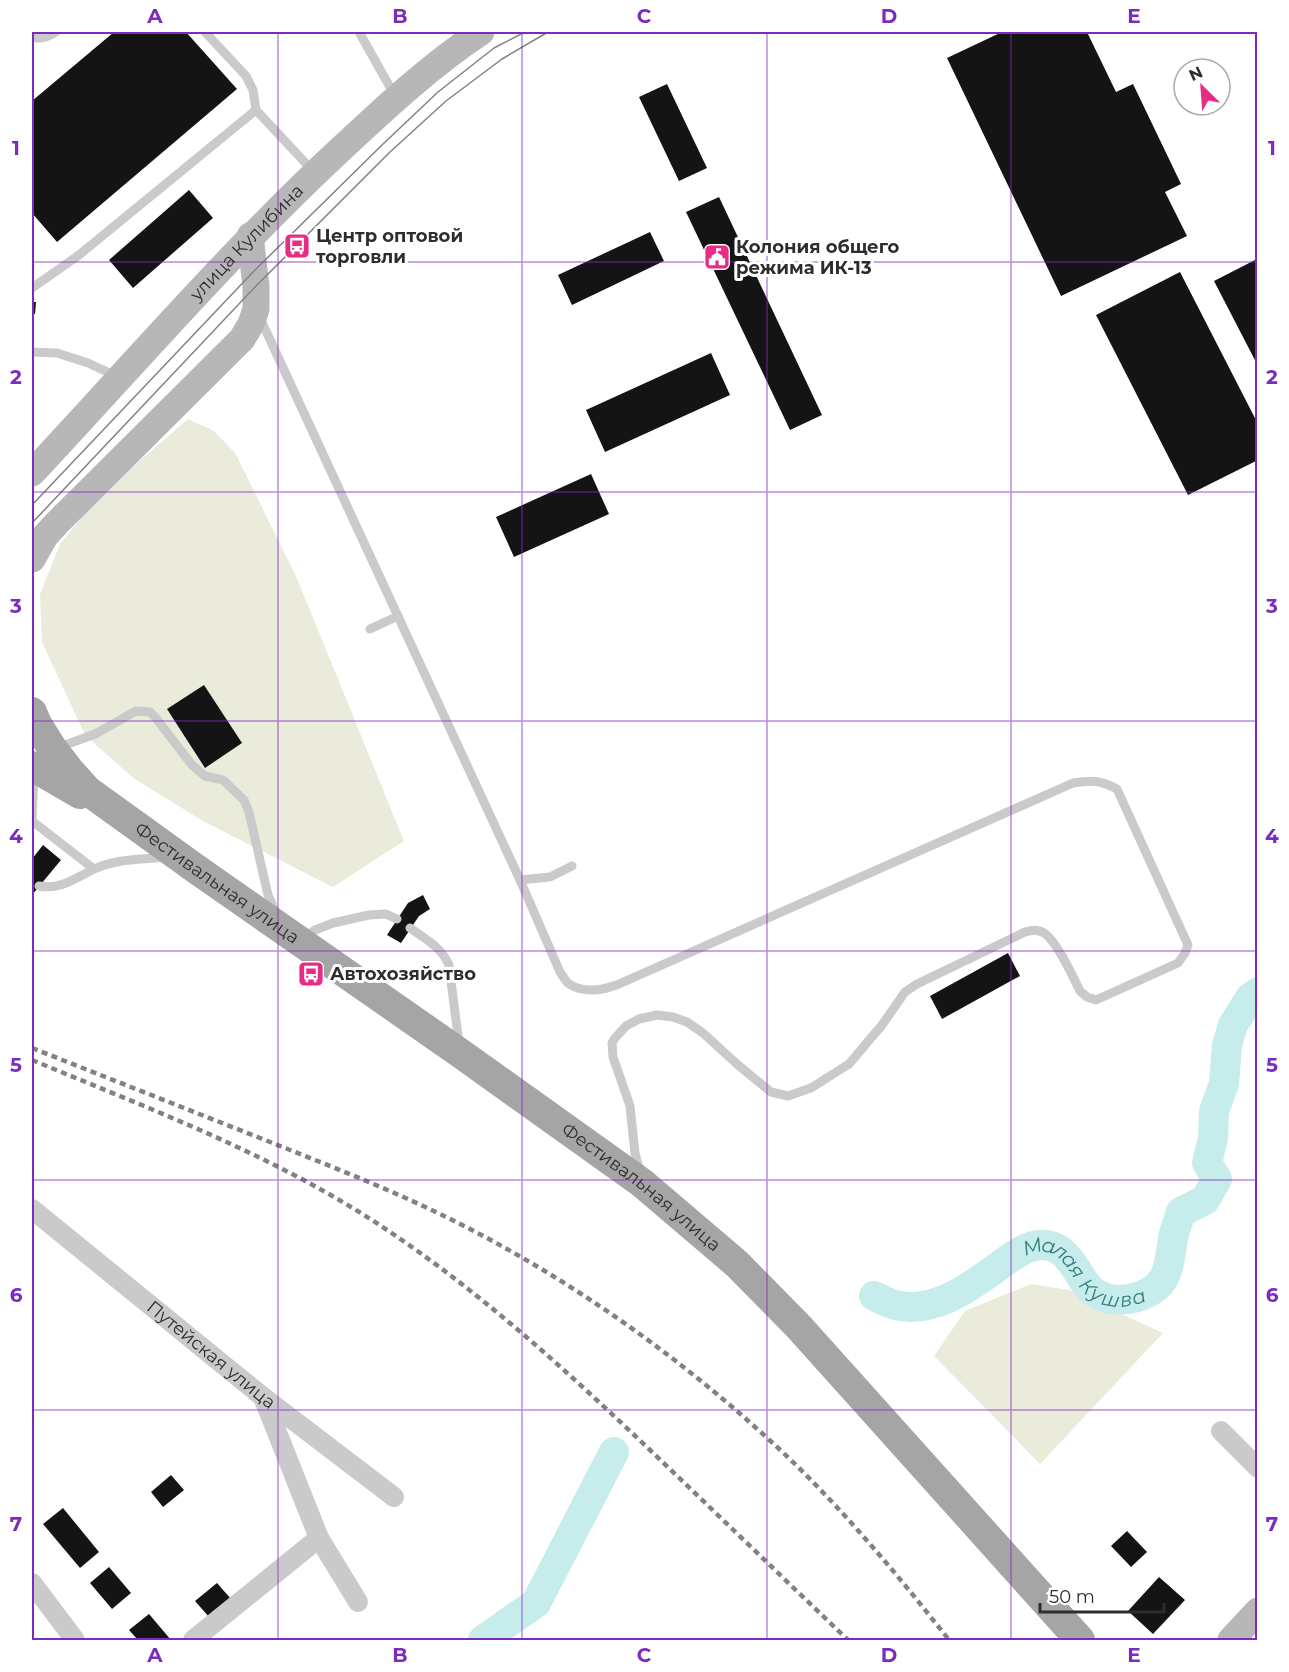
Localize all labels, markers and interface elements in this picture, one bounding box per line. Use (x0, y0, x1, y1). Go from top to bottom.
text: A (146, 4, 163, 28)
text: B (392, 4, 408, 28)
text: C (637, 4, 652, 28)
text: D (881, 4, 897, 28)
text: E (1127, 4, 1141, 28)
north arrow (1172, 57, 1232, 117)
text: N (1186, 63, 1206, 85)
text: 1 (12, 136, 20, 160)
text: 1 (1268, 136, 1276, 160)
street label: улица Кулибина (185, 180, 308, 306)
place label: Центр оптовой торговли (316, 225, 463, 268)
bus stop icon: Центр оптовой торговли (282, 231, 312, 261)
place label: Колония общего режима ИК-13 (736, 236, 900, 279)
public building icon: Колония общего режима ИК-13 (702, 242, 732, 272)
text: 2 (10, 365, 22, 389)
text: 2 (1266, 365, 1278, 389)
text: 3 (9, 594, 22, 618)
text: 3 (1265, 594, 1278, 618)
street label: Фестивальная улица (131, 817, 304, 949)
text: 4 (9, 824, 23, 848)
text: 4 (1265, 824, 1279, 848)
bus stop icon: Автохозяйство (296, 959, 326, 989)
place label: Автохозяйство (330, 963, 476, 985)
text: 5 (10, 1053, 22, 1077)
text: 5 (1266, 1053, 1278, 1077)
street label: Фестивальная улица (557, 1118, 725, 1256)
water label: Малая Кушва (1020, 1232, 1149, 1313)
text: 6 (10, 1283, 23, 1307)
text: 6 (1266, 1283, 1279, 1307)
street label: Путейская улица (142, 1296, 280, 1414)
text: 7 (10, 1512, 22, 1536)
text: 7 (1266, 1512, 1278, 1536)
scale bar (1040, 1576, 1164, 1614)
text: 50 m (1049, 1586, 1095, 1608)
text: A (146, 1643, 163, 1667)
text: B (392, 1643, 408, 1667)
text: C (637, 1643, 652, 1667)
text: D (881, 1643, 897, 1667)
text: E (1127, 1643, 1141, 1667)

